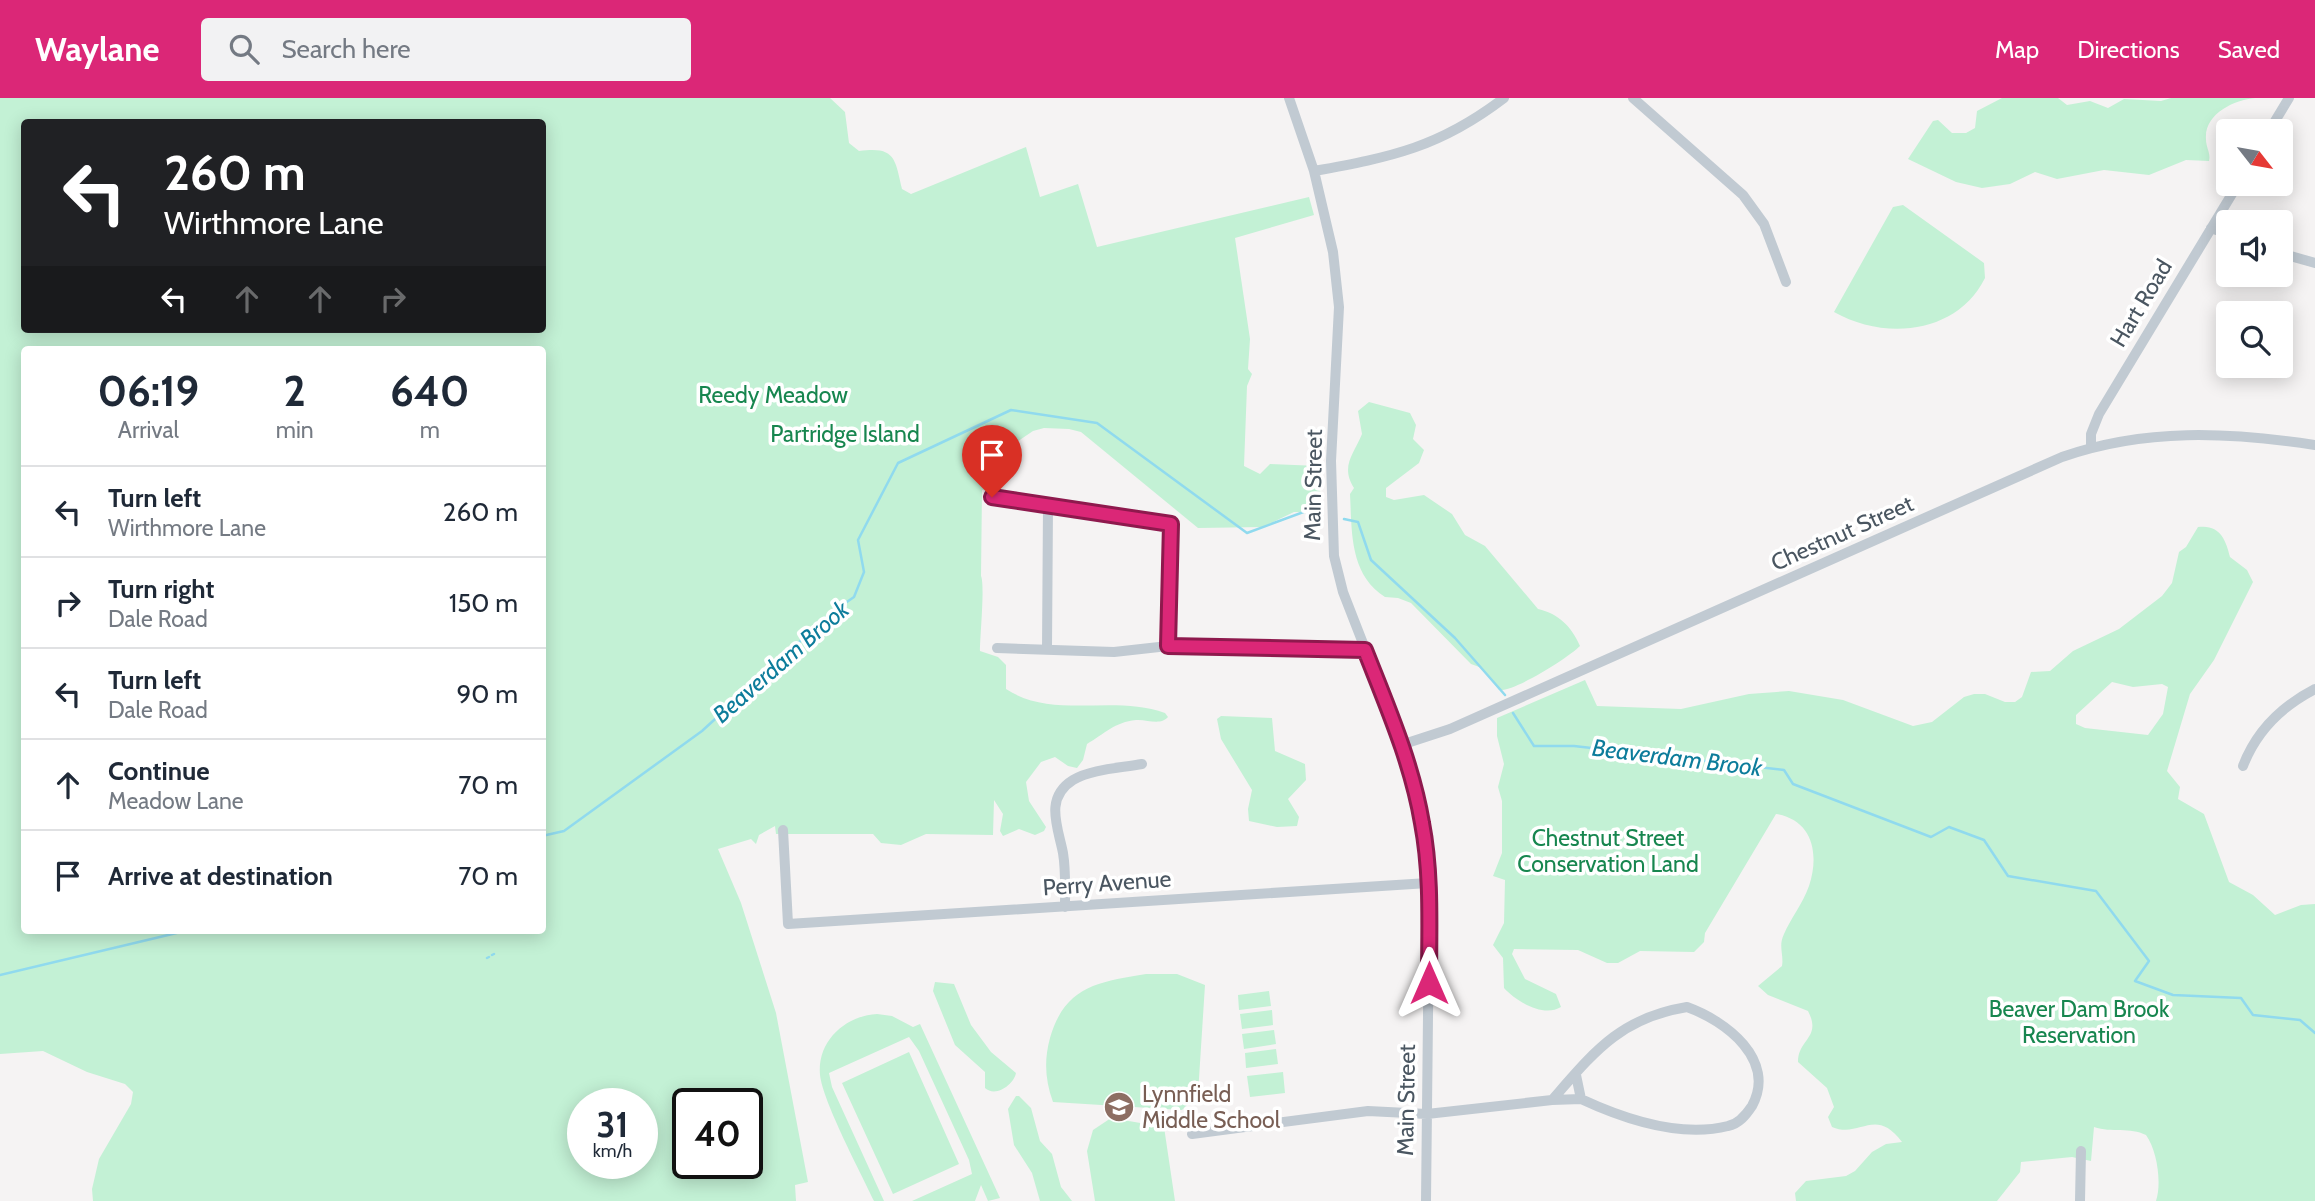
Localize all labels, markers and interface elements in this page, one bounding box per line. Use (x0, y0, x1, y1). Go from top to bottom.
search box (201, 18, 691, 81)
text: Waylane (35, 29, 159, 69)
icon: search (225, 30, 263, 68)
text: Search here (281, 33, 411, 65)
text: Map (1995, 35, 2039, 64)
text: Directions (2077, 35, 2180, 64)
text: Saved (2218, 35, 2280, 64)
north arrow (2216, 119, 2292, 196)
map controls (2216, 119, 2293, 378)
text: 260 m (164, 143, 306, 202)
icon: left (49, 147, 140, 238)
text: Wirthmore Lane (164, 203, 384, 242)
button: sound (2216, 210, 2293, 287)
street label: Hart Road (2104, 254, 2178, 352)
icon: left (155, 280, 193, 318)
icon: ahead (228, 280, 266, 318)
icon: ahead (301, 280, 339, 318)
icon: right (374, 280, 412, 318)
button: search (2216, 301, 2293, 378)
text: 06:19 (98, 365, 199, 417)
text: 2 (284, 365, 306, 417)
text: 640 (390, 365, 469, 417)
park label: Reedy Meadow (698, 381, 848, 409)
text: Arrival (118, 416, 179, 444)
text: min (276, 416, 314, 444)
text: m (420, 416, 440, 444)
park label: Partridge Island (770, 420, 920, 448)
pin (962, 425, 1022, 497)
street label: Main Street (1298, 429, 1328, 541)
icon: arrive (973, 436, 1011, 474)
text: Turn left (108, 482, 201, 514)
street label: Chestnut Street (1767, 489, 1918, 577)
icon: left (49, 493, 87, 531)
text: 260 m (443, 496, 518, 528)
text: Wirthmore Lane (108, 514, 266, 542)
text: Turn right (108, 573, 214, 605)
icon: right (49, 584, 87, 622)
text: 150 m (449, 587, 518, 619)
water label: Beaverdam Brook (707, 594, 855, 729)
text: Dale Road (108, 605, 208, 633)
text: Turn left (108, 664, 201, 696)
icon: left (49, 675, 87, 713)
text: 90 m (456, 678, 518, 710)
text: Dale Road (108, 696, 208, 724)
water label: Beaverdam Brook (1590, 733, 1764, 782)
text: Continue (108, 755, 210, 787)
icon: ahead (49, 766, 87, 804)
text: 70 m (458, 769, 518, 801)
text: Meadow Lane (108, 787, 244, 815)
park label: Chestnut Street Conservation Land (1517, 824, 1699, 878)
icon: arrive (49, 857, 87, 895)
text: Arrive at destination (108, 860, 333, 892)
text: 70 m (458, 860, 518, 892)
street label: Perry Avenue (1042, 865, 1172, 901)
position arrow (1392, 946, 1466, 1020)
park label: Beaver Dam Brook Reservation (1989, 995, 2170, 1049)
street label: Main Street (1391, 1044, 1421, 1156)
place label: Lynnfield Middle School (1142, 1080, 1281, 1134)
speed limit sign: 40 (672, 1088, 763, 1179)
school or university icon: Lynnfield Middle School (1102, 1090, 1136, 1124)
text: 31 (597, 1103, 628, 1146)
text: km/h (593, 1140, 632, 1162)

